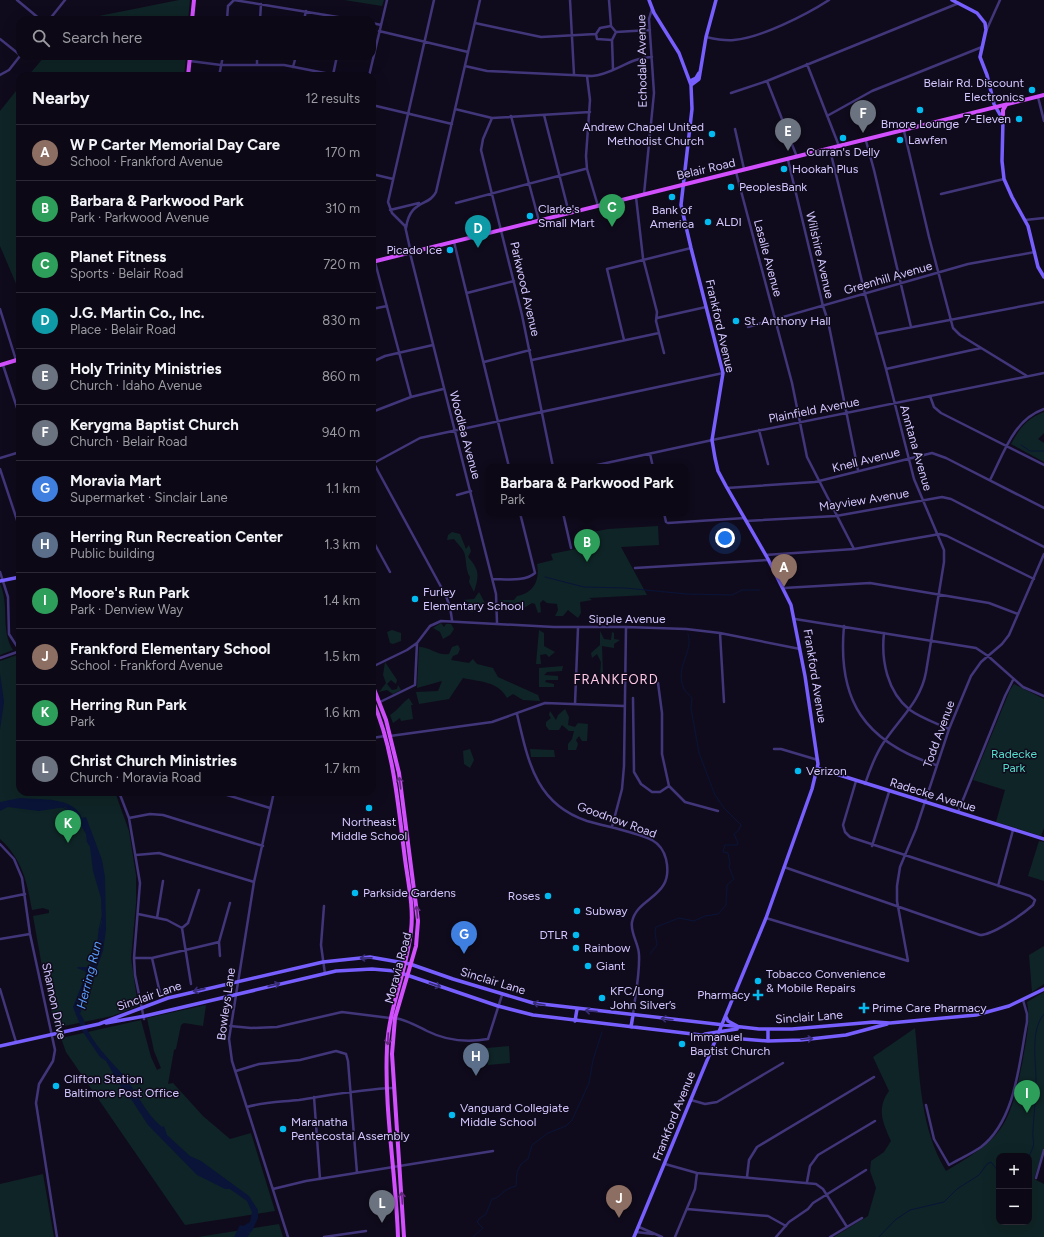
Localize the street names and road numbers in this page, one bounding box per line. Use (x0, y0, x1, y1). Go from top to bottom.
street label: Echodale Avenue (634, 14, 650, 108)
street label: Belair Road (675, 155, 737, 183)
street label: Willshire Avenue (803, 210, 837, 300)
street label: Lasalle Avenue (751, 218, 785, 299)
street label: Parkwood Avenue (507, 240, 543, 338)
street label: Greenhill Avenue (842, 259, 934, 297)
street label: Frankford Avenue (702, 278, 738, 374)
street label: Woodlea Avenue (446, 389, 484, 481)
street label: Plainfield Avenue (767, 394, 861, 426)
street label: Anntana Avenue (897, 404, 935, 493)
street label: Knell Avenue (831, 445, 902, 475)
street label: Mayview Avenue (818, 486, 910, 514)
street label: Sipple Avenue (588, 612, 666, 626)
street label: Frankford Avenue (801, 628, 829, 724)
street label: Todd Avenue (920, 698, 958, 769)
street label: Radecke Avenue (888, 775, 978, 815)
street label: Goodnow Road (575, 799, 659, 841)
street label: Moravia Road (382, 931, 414, 1005)
street label: Shannon Drive (39, 961, 69, 1041)
street label: Sinclair Lane (459, 964, 528, 998)
street label: Bowleys Lane (214, 966, 238, 1041)
street label: Sinclair Lane (115, 978, 184, 1014)
street label: Sinclair Lane (775, 1008, 844, 1026)
street label: Frankford Avenue (650, 1069, 698, 1163)

